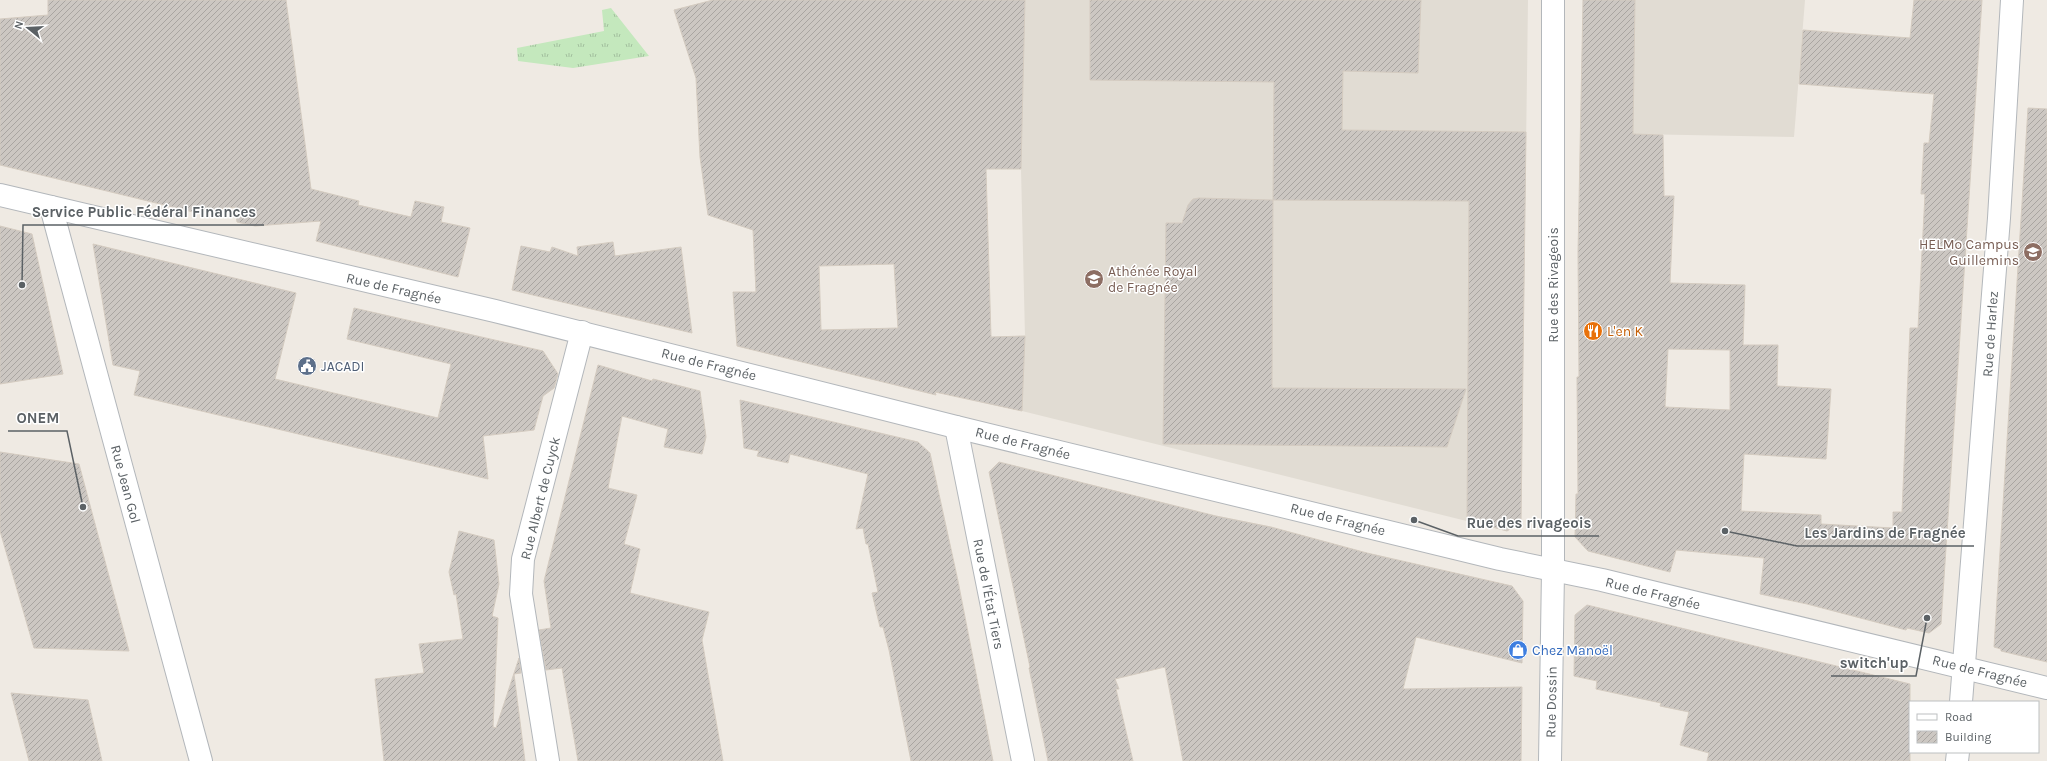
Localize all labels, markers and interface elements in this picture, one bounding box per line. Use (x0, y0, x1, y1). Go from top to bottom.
north arrow (8, 8, 48, 48)
text: N (12, 19, 26, 31)
callout: Service Public Fédéral Finances (23, 198, 264, 225)
text: Service Public Fédéral Finances (32, 203, 256, 221)
street label: Rue des Rivageois (1545, 227, 1562, 343)
place label: HELMo Campus Guillemins (1919, 236, 2019, 269)
school or university icon: HELMo Campus Guillemins (2022, 241, 2044, 263)
place label: Athénée Royal de Fragnée (1108, 263, 1197, 296)
school or university icon: Athénée Royal de Fragnée (1083, 268, 1105, 290)
street label: Rue de Fragnée (345, 269, 443, 308)
street label: Rue de Harlez (1979, 290, 2002, 378)
restaurant icon: L'en K (1582, 320, 1604, 342)
place label: L'en K (1607, 323, 1643, 340)
street label: Rue de Fragnée (660, 344, 758, 384)
public building icon: JACADI (296, 355, 318, 377)
place label: JACADI (321, 358, 364, 375)
callout: ONEM (8, 404, 67, 431)
text: ONEM (17, 409, 59, 427)
street label: Rue de Fragnée (974, 423, 1072, 463)
street label: Rue Albert de Cuyck (517, 435, 564, 561)
street label: Rue Jean Gol (107, 443, 144, 525)
street label: Rue de Fragnée (1289, 499, 1387, 539)
callout: Rue des rivageois (1458, 509, 1599, 536)
text: Rue des rivageois (1466, 514, 1592, 532)
callout: Les Jardins de Fragnée (1797, 519, 1974, 546)
text: Les Jardins de Fragnée (1804, 524, 1966, 542)
street label: Rue de l'État Tiers (969, 537, 1009, 651)
street label: Rue de Fragnée (1604, 573, 1702, 613)
shop icon: Chez Manoël (1507, 639, 1529, 661)
place label: Chez Manoël (1532, 642, 1613, 659)
callout: switch'up (1831, 649, 1916, 676)
street label: Rue de Fragnée (1931, 651, 2029, 691)
text: switch'up (1840, 654, 1908, 672)
street label: Rue Dossin (1542, 666, 1561, 738)
legend (1909, 701, 2039, 753)
text: Road (1945, 710, 1973, 724)
text: Building (1945, 730, 1992, 744)

